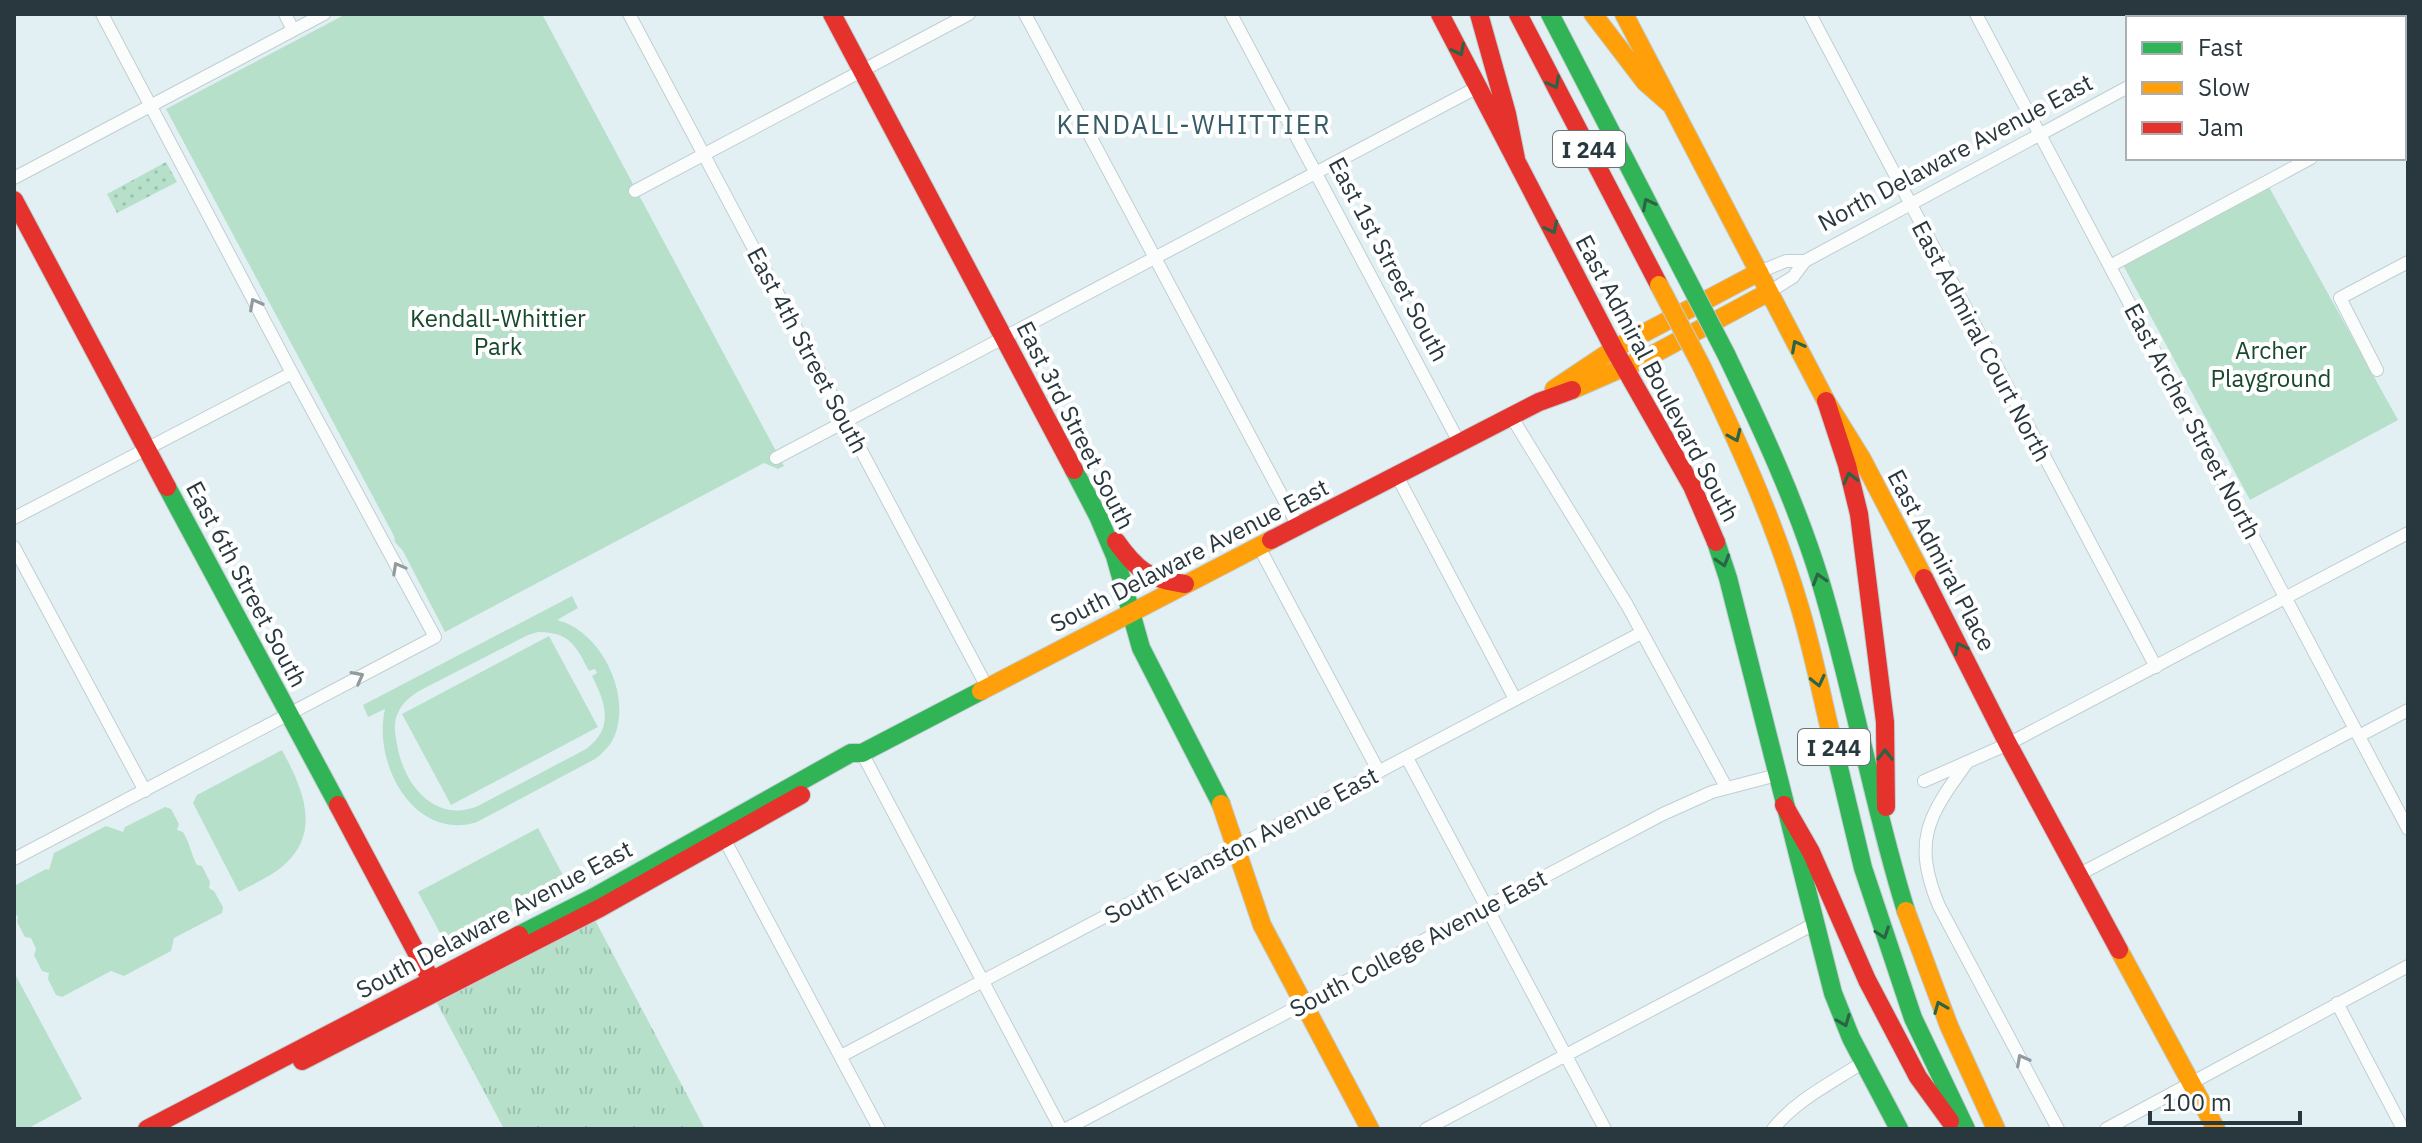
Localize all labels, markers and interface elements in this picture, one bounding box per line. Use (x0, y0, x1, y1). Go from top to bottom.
legend (2126, 16, 2406, 160)
text: Fast (2198, 31, 2243, 63)
one-way arrow (1449, 42, 1464, 57)
street label: North Delaware Avenue East (1812, 66, 2098, 238)
text: Slow (2198, 71, 2250, 103)
one-way arrow (1545, 75, 1560, 90)
district label: KENDALL-WHITTIER (1056, 107, 1332, 141)
text: Jam (2198, 111, 2244, 143)
road number: I 244 (1553, 131, 1625, 167)
street label: East 1st Street South (1322, 151, 1456, 367)
one-way arrow (1642, 197, 1658, 212)
street label: East Admiral Court North (1905, 215, 2059, 467)
one-way arrow (1542, 220, 1557, 235)
street label: East Admiral Boulevard South (1569, 229, 1747, 527)
street label: East 4th Street South (740, 241, 876, 459)
one-way arrow (250, 298, 265, 312)
street label: East Archer Street North (2117, 298, 2269, 544)
park label: Kendall-Whittier Park (410, 302, 586, 362)
street label: East 3rd Street South (1010, 315, 1142, 535)
park label: Archer Playground (2210, 334, 2332, 394)
one-way arrow (1792, 340, 1807, 355)
one-way arrow (1725, 427, 1741, 442)
street label: East Admiral Place (1881, 464, 2003, 656)
street label: South Delaware Avenue East (1044, 471, 1334, 639)
one-way arrow (1842, 472, 1859, 486)
street label: East 6th Street South (179, 475, 315, 693)
one-way arrow (1714, 554, 1730, 568)
one-way arrow (392, 563, 408, 577)
one-way arrow (1812, 573, 1828, 586)
one-way arrow (1954, 641, 1969, 656)
one-way arrow (350, 672, 365, 687)
one-way arrow (1809, 674, 1826, 688)
road number: I 244 (1798, 729, 1870, 765)
one-way arrow (1876, 748, 1894, 761)
street label: South Evanston Avenue East (1098, 759, 1384, 931)
street label: South Delaware Avenue East (350, 832, 638, 1006)
street label: South College Avenue East (1284, 861, 1552, 1025)
one-way arrow (1874, 925, 1890, 939)
one-way arrow (1933, 1001, 1950, 1015)
one-way arrow (1834, 1013, 1850, 1027)
one-way arrow (2016, 1054, 2031, 1069)
scale bar (2150, 1075, 2300, 1125)
text: 100 m (2162, 1086, 2232, 1118)

